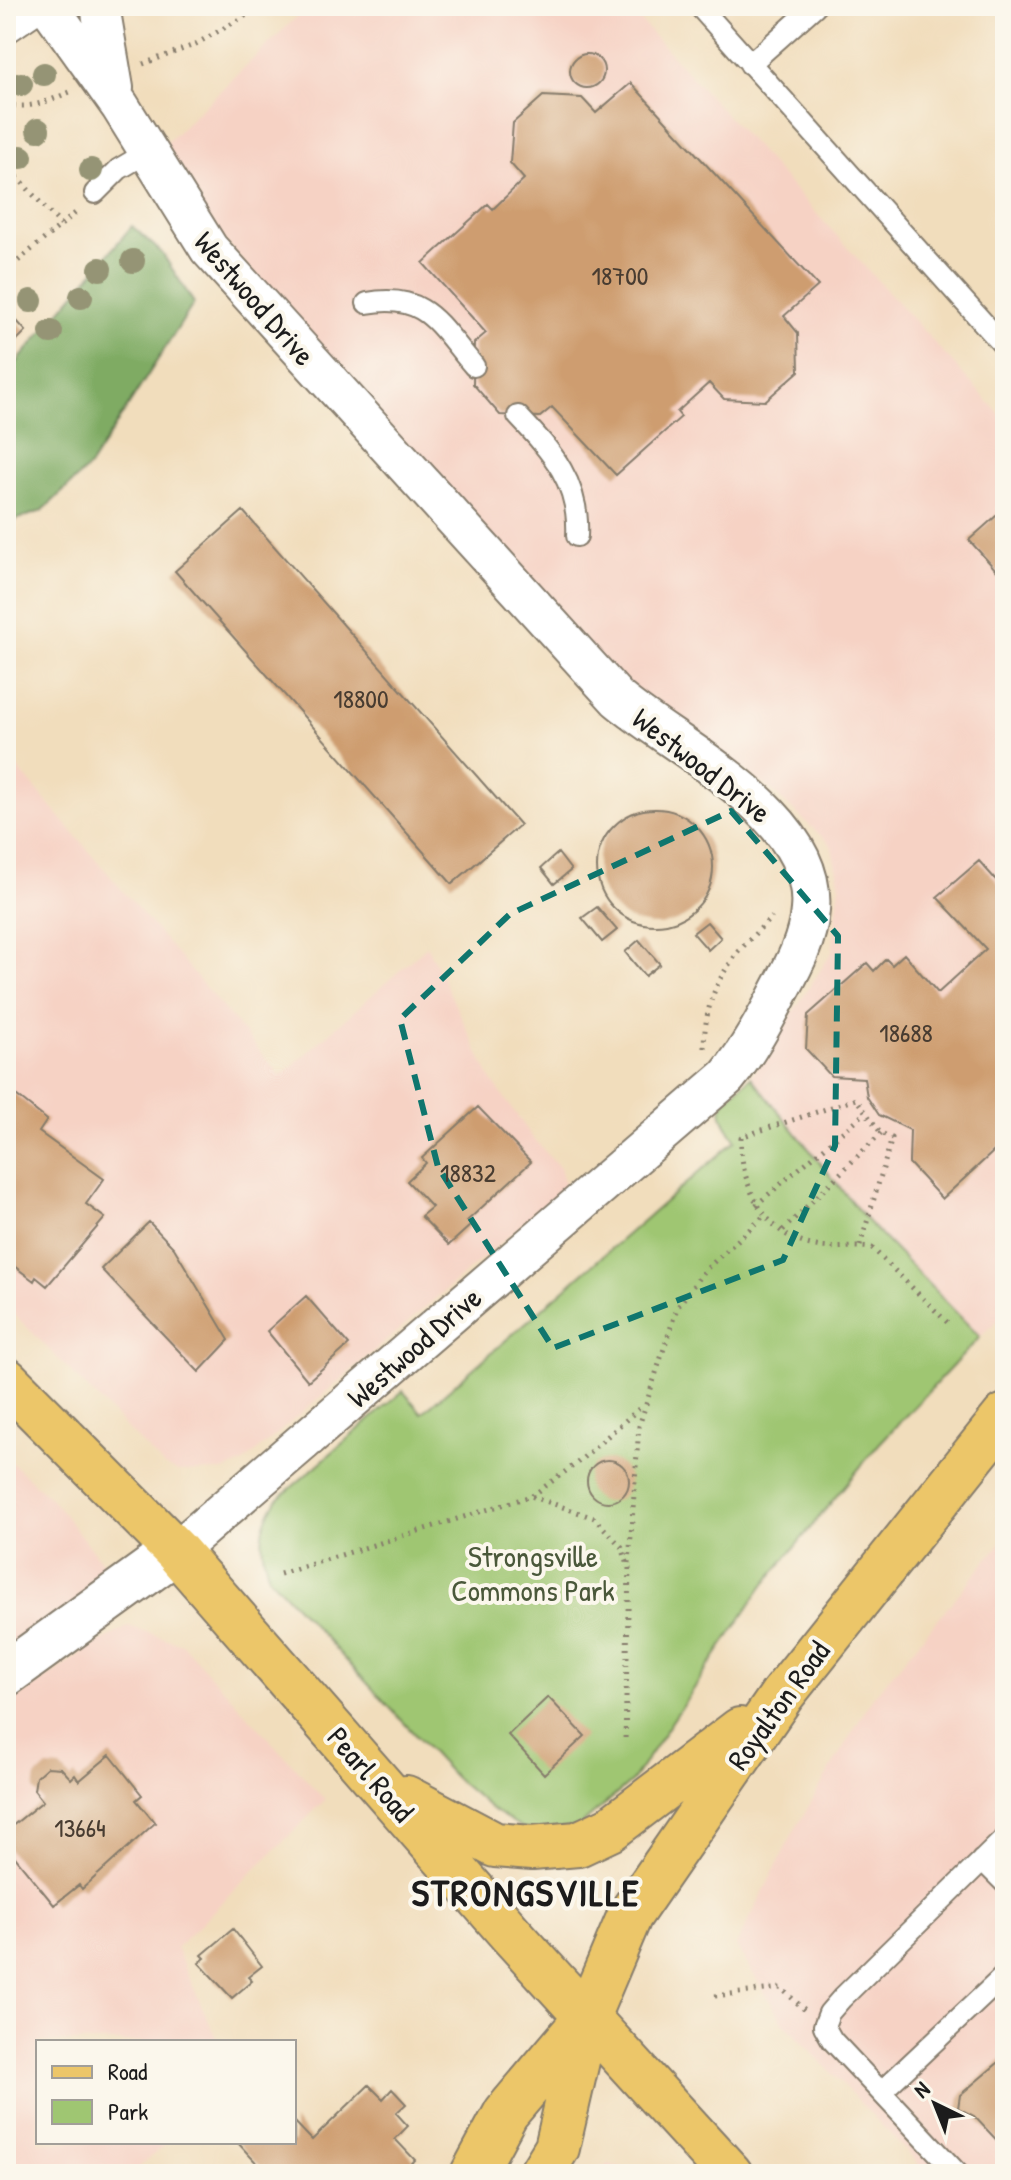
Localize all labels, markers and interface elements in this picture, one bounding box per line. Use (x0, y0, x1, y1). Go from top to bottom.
street label: Westwood Drive (186, 222, 324, 374)
house number: 18700 (592, 258, 648, 293)
house number: 18800 (333, 681, 389, 716)
street label: Westwood Drive (625, 698, 780, 832)
house number: 18688 (879, 1015, 933, 1050)
house number: 18832 (440, 1155, 496, 1190)
street label: Westwood Drive (338, 1278, 490, 1416)
park label: Strongsville Commons Park (451, 1536, 615, 1610)
street label: Royalton Road (718, 1632, 838, 1778)
street label: Pearl Road (319, 1718, 424, 1830)
house number: 13664 (54, 1810, 106, 1845)
district label: STRONGSVILLE (412, 1866, 640, 1918)
legend (36, 2040, 296, 2144)
text: Road (108, 2055, 147, 2087)
north arrow (895, 2064, 975, 2144)
text: N (907, 2074, 936, 2104)
text: Park (108, 2095, 148, 2127)

